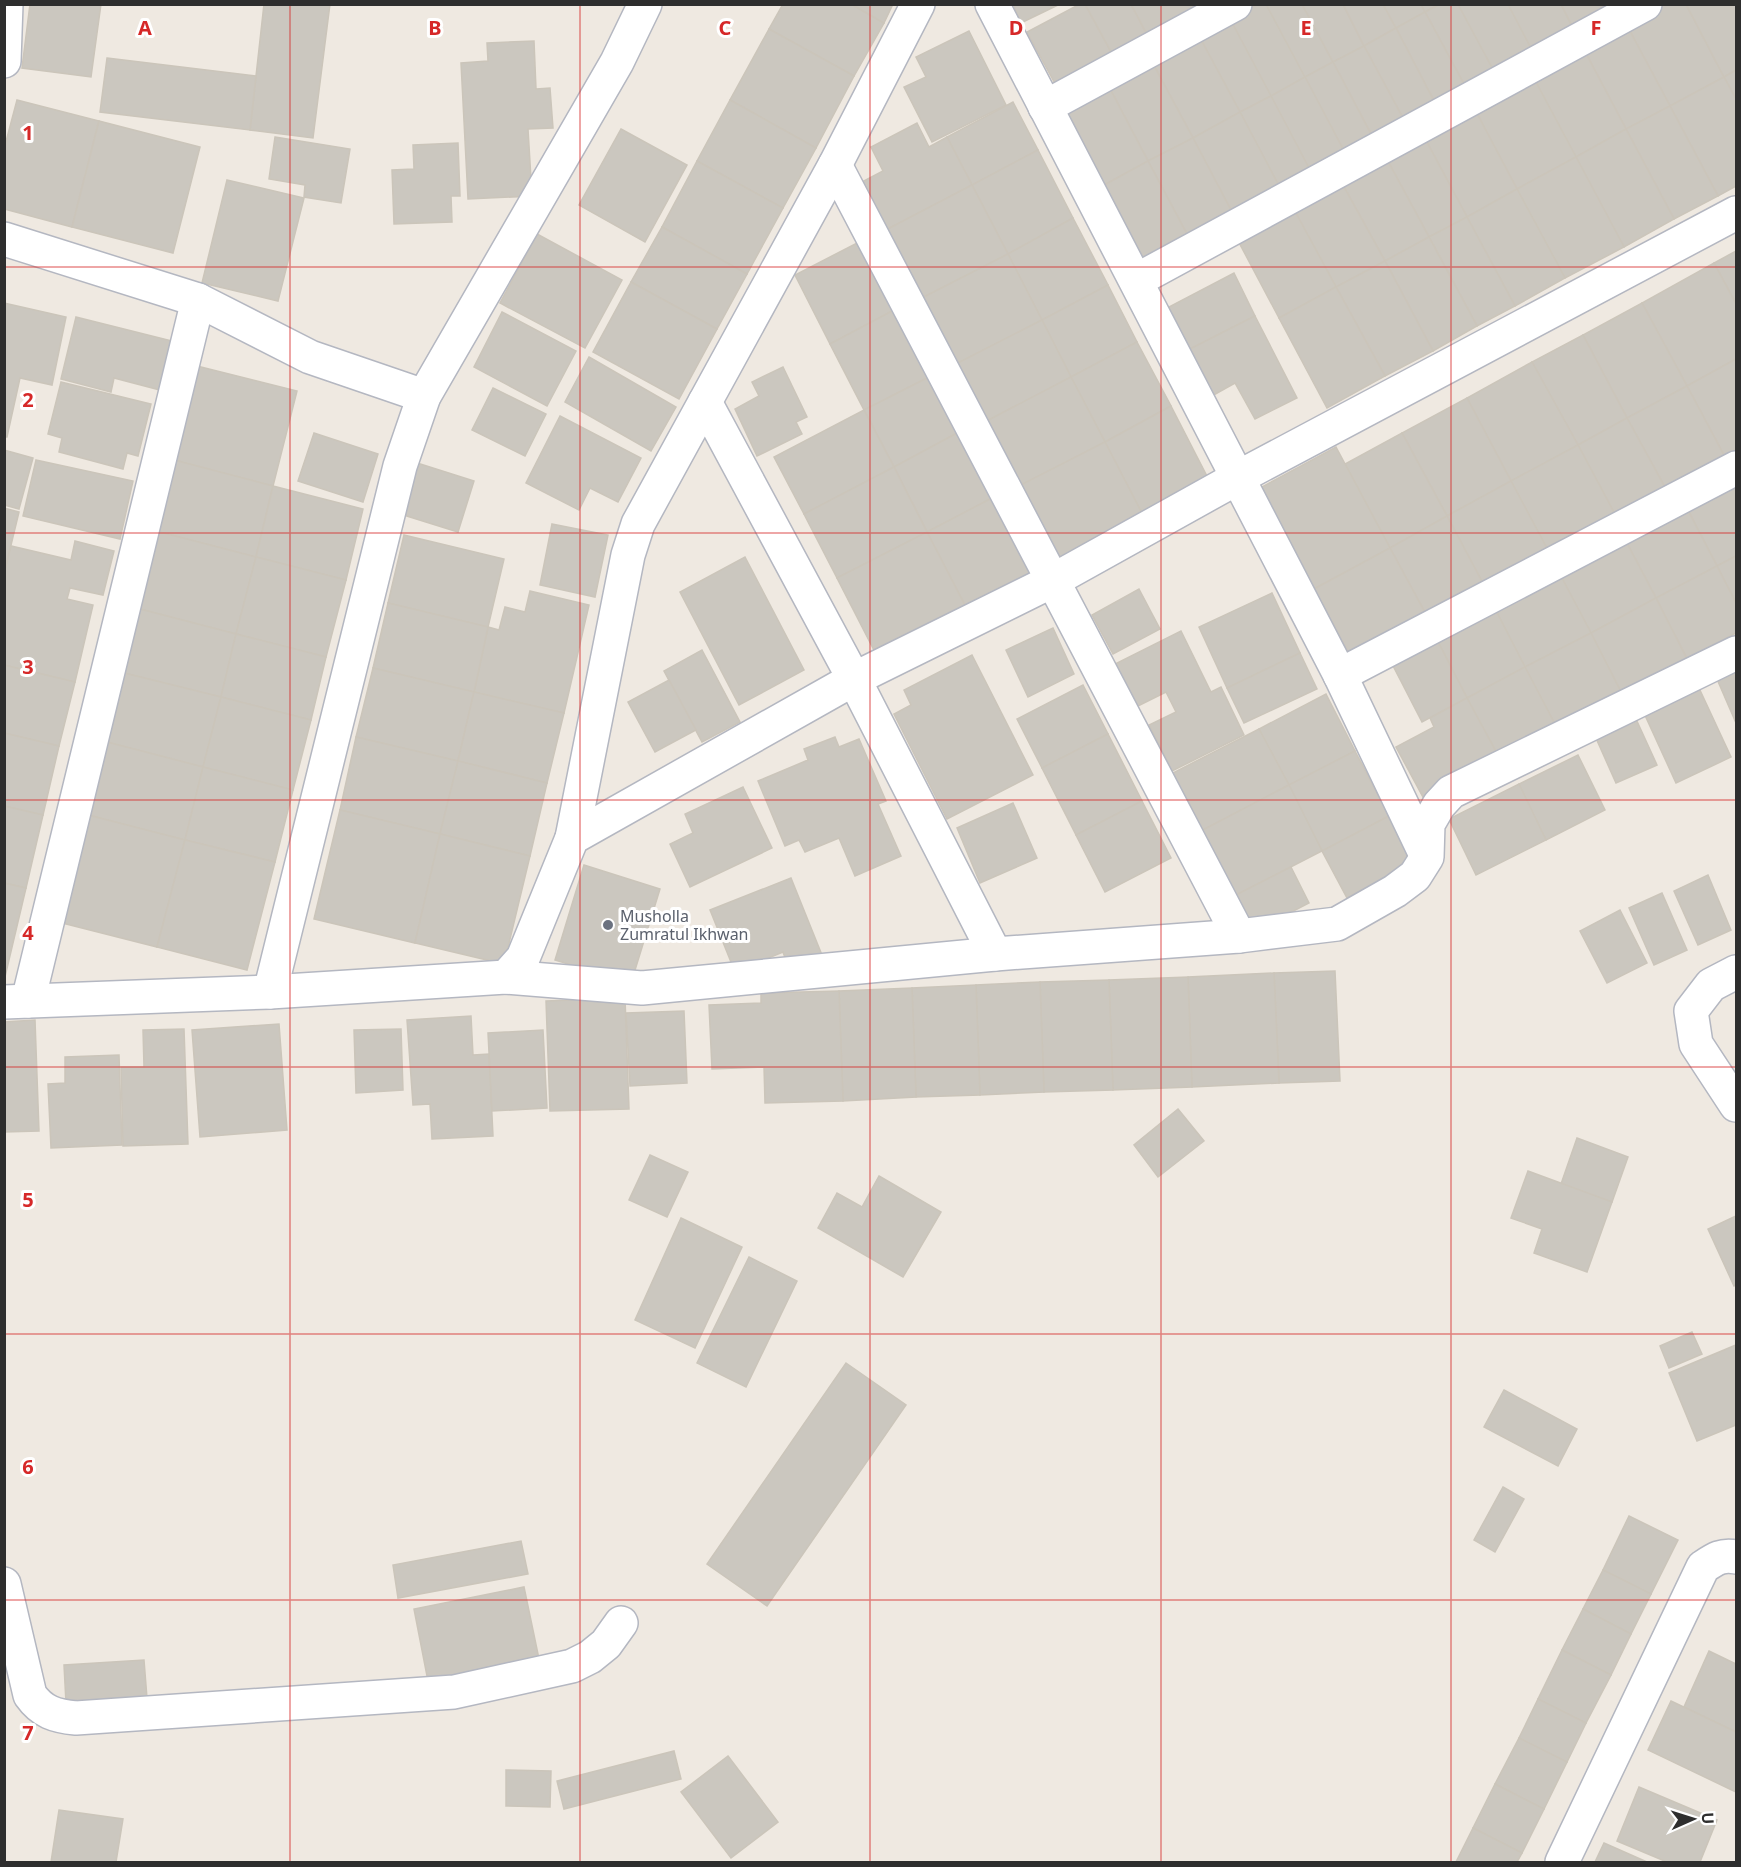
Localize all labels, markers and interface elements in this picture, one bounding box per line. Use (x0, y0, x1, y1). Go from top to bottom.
text: A (138, 14, 152, 41)
text: B (428, 14, 442, 41)
text: C (719, 14, 732, 41)
text: D (1009, 14, 1023, 41)
text: E (1300, 14, 1312, 41)
text: F (1591, 14, 1601, 41)
text: 1 (22, 119, 34, 146)
text: 2 (22, 386, 34, 413)
text: 3 (22, 653, 34, 680)
place label: Musholla Zumratul Ikhwan (620, 905, 749, 945)
marker: Musholla Zumratul Ikhwan (601, 918, 615, 932)
text: 4 (22, 919, 34, 946)
text: 5 (22, 1186, 34, 1213)
text: 6 (22, 1453, 34, 1480)
text: 7 (22, 1719, 34, 1746)
north arrow (1663, 1789, 1723, 1849)
text: U (1697, 1812, 1719, 1825)

